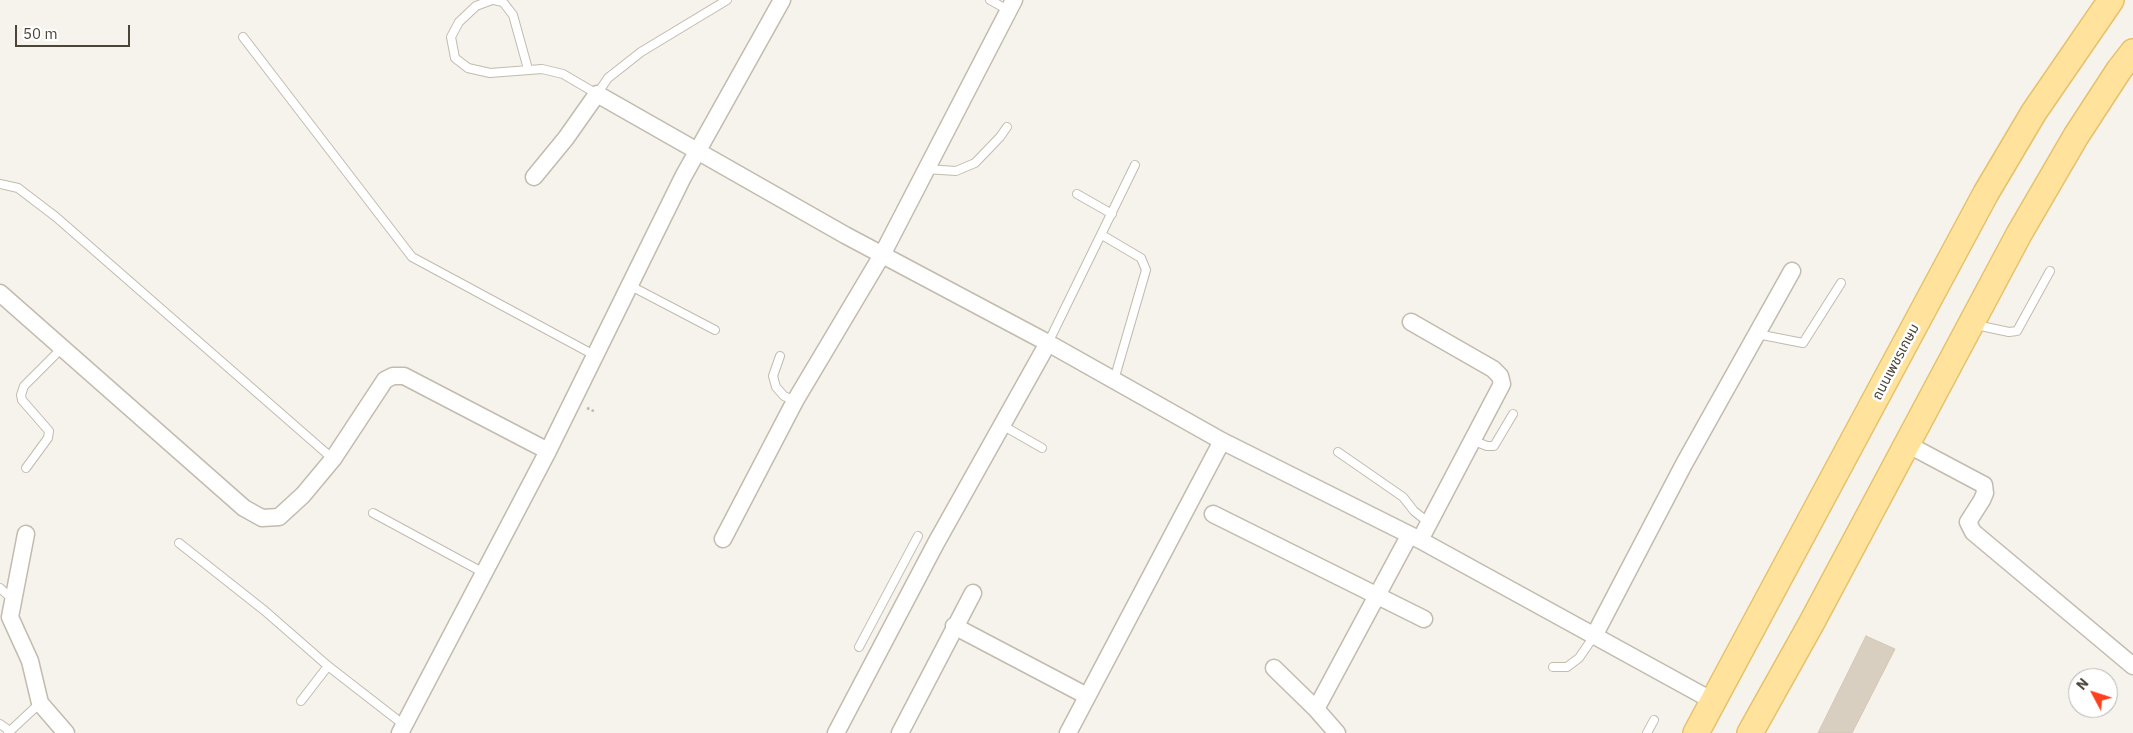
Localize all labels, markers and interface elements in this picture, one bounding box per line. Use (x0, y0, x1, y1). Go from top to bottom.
scale bar (18, 15, 132, 47)
text: 50 m (23, 24, 58, 43)
street label: ถนนเพชรเกษม (1869, 321, 1923, 403)
north arrow (2068, 668, 2118, 718)
text: N (2072, 674, 2092, 694)

